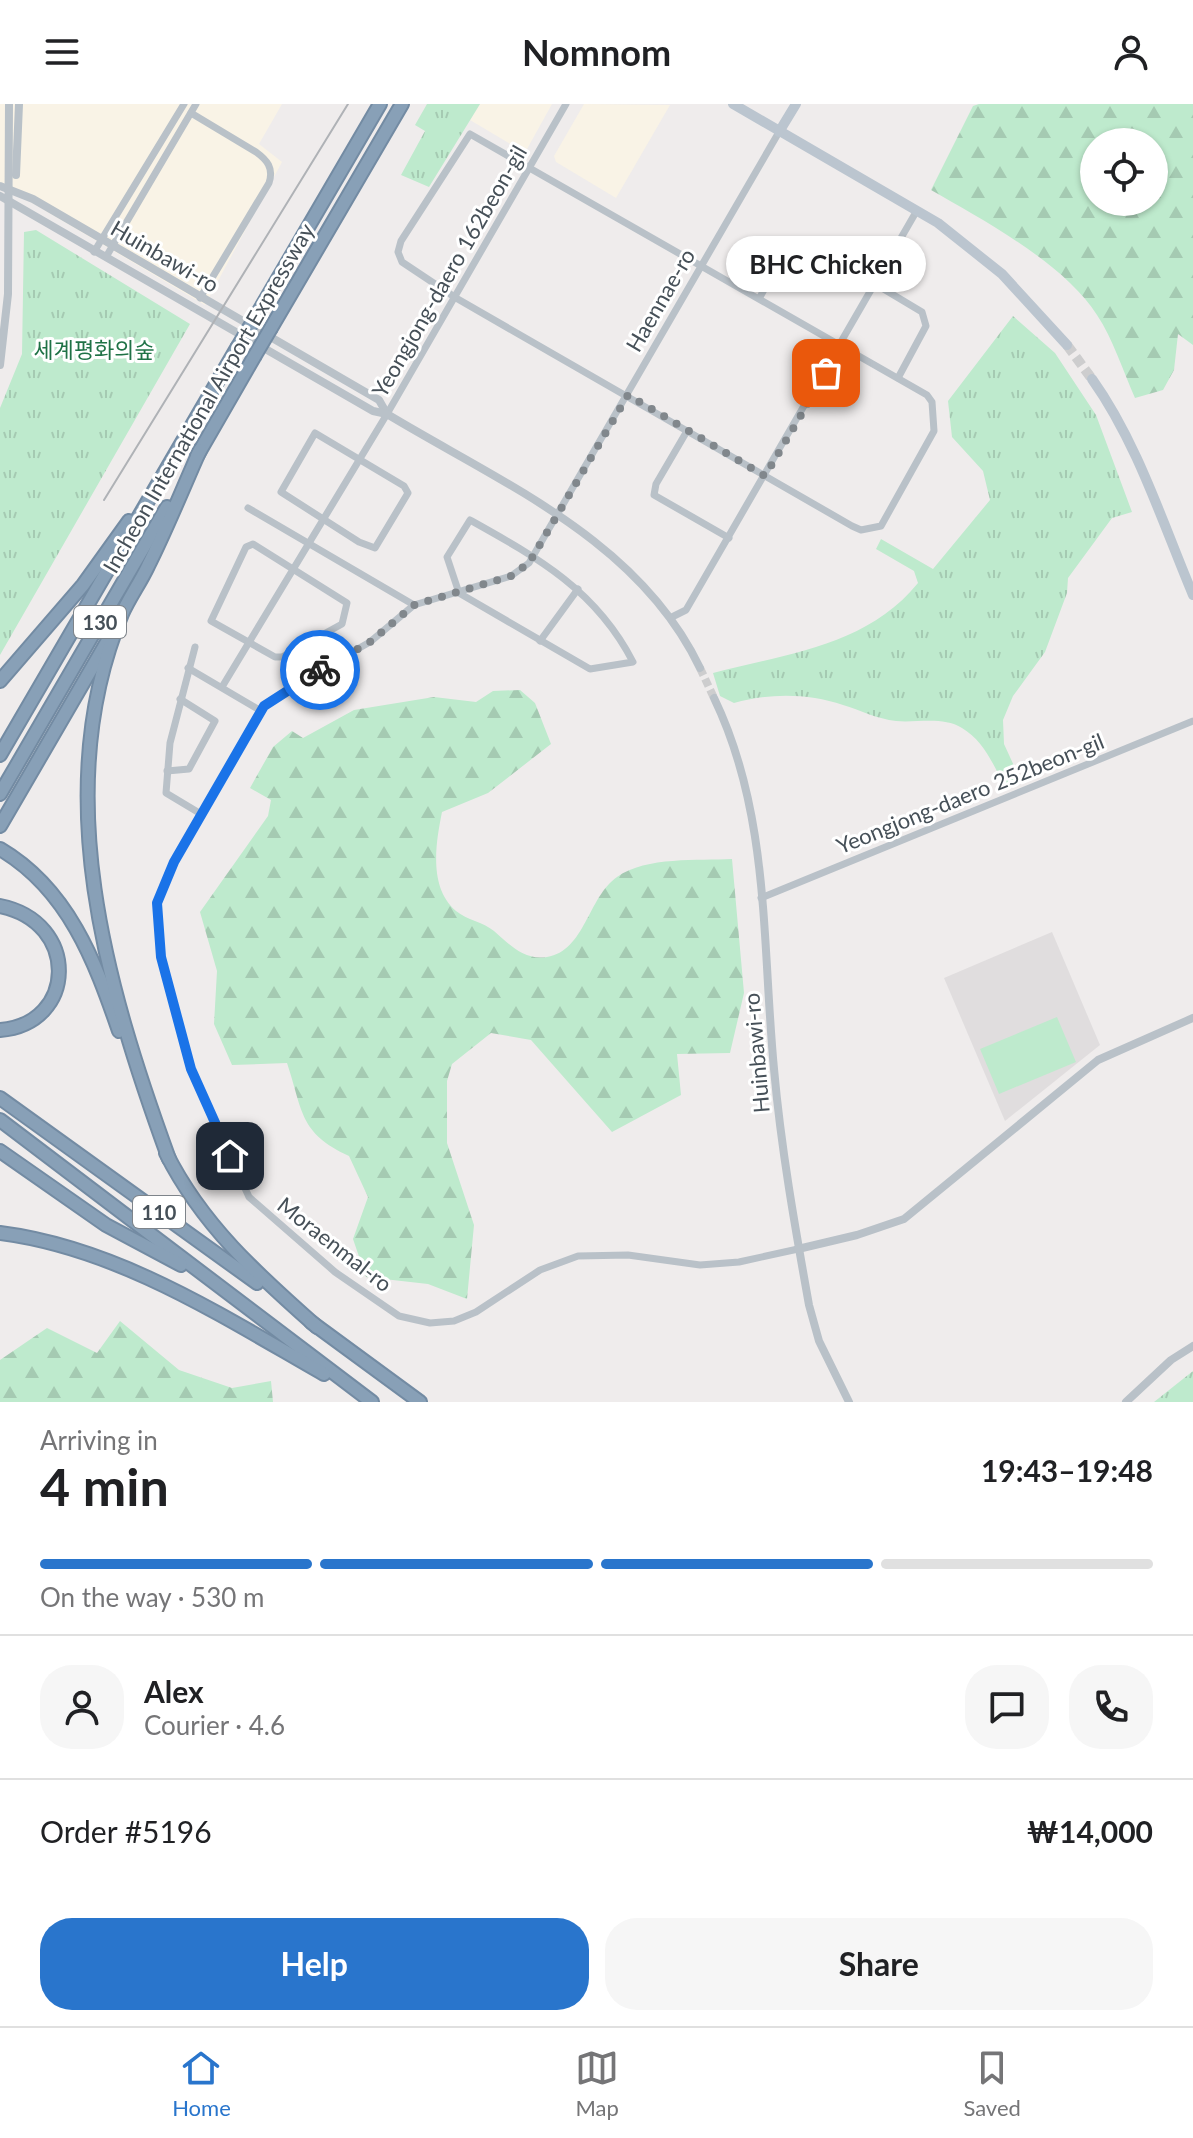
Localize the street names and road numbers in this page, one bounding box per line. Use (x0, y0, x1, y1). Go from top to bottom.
street label: Yeongjong-daero 162beon-gil (366, 140, 532, 402)
street label: Huinbawi-ro (106, 214, 224, 298)
street label: Incheon International Airport Expressway (97, 218, 320, 577)
street label: Haennae-ro (620, 244, 700, 356)
road number: 130 (74, 606, 126, 638)
street label: Yeongjong-daero 252beon-gil (832, 727, 1108, 859)
street label: Huinbawi-ro (737, 992, 775, 1114)
street label: Moraenmal-ro (272, 1191, 398, 1297)
road number: 110 (133, 1196, 185, 1228)

